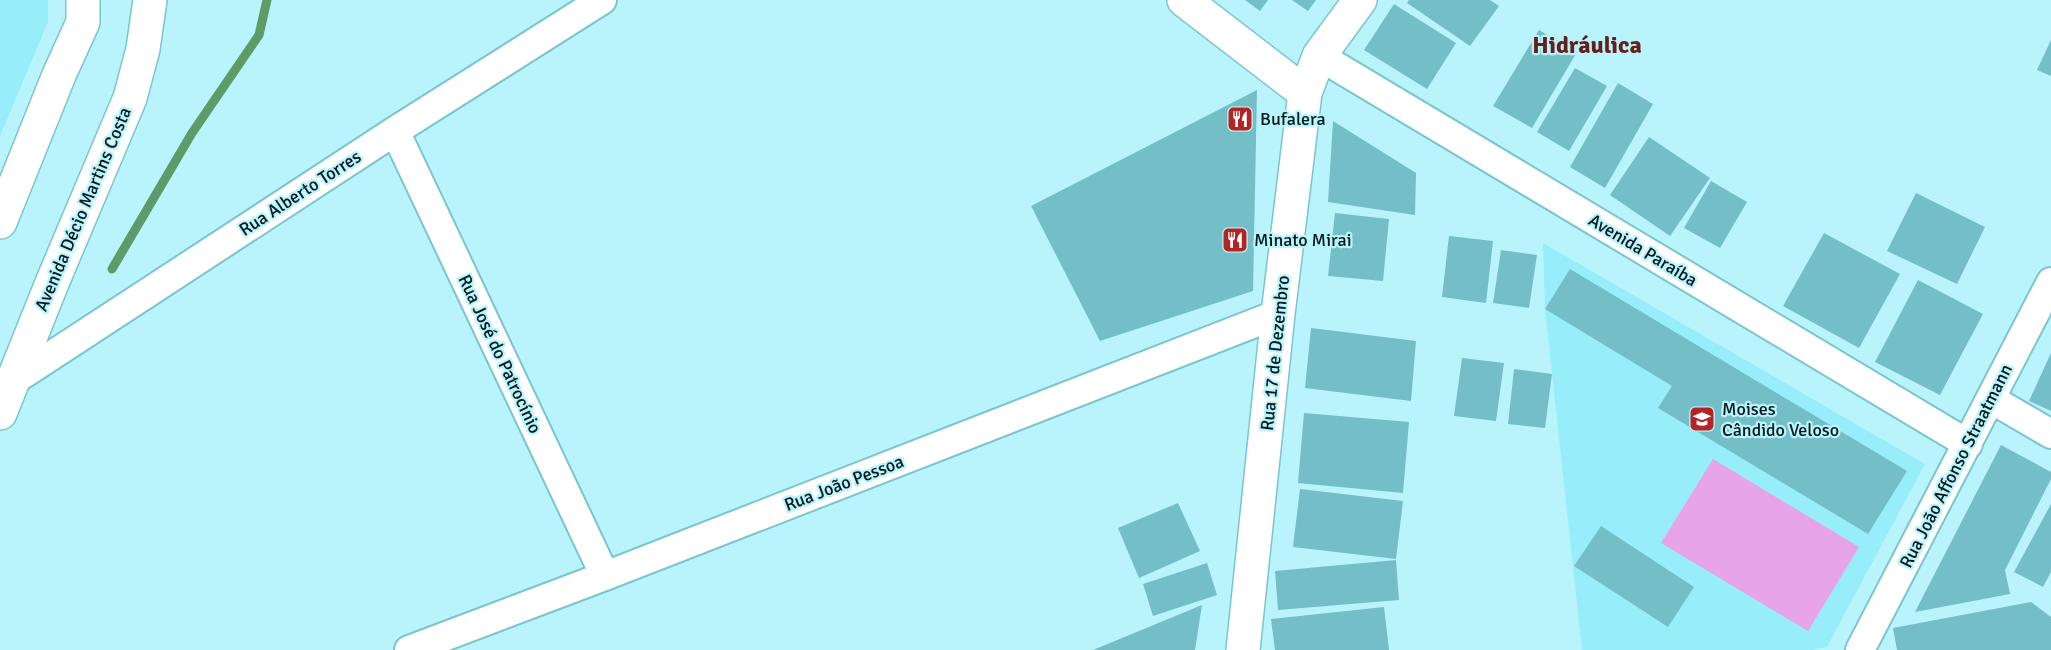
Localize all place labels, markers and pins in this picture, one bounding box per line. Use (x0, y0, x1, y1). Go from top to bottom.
restaurant icon: Bufalera (1225, 104, 1255, 134)
place label: Bufalera (1260, 108, 1326, 130)
restaurant icon: Minato Mirai (1220, 225, 1250, 255)
place label: Minato Mirai (1254, 229, 1352, 251)
place label: Moises Cândido Veloso (1722, 398, 1839, 441)
school or university icon: Moises Cândido Veloso (1687, 404, 1717, 434)

